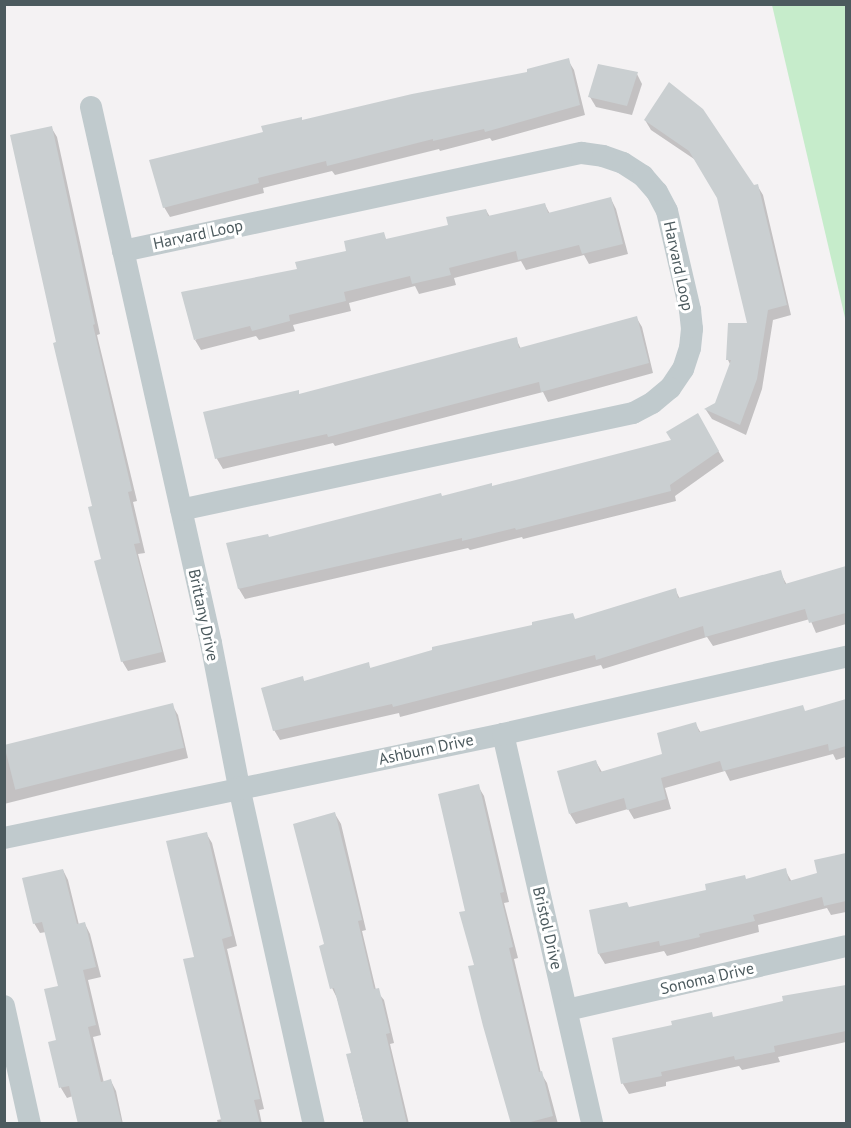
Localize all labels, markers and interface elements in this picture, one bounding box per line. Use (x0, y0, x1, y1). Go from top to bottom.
street label: Harvard Loop (151, 215, 245, 253)
street label: Harvard Loop (660, 219, 698, 313)
street label: Brittany Drive (185, 567, 223, 663)
street label: Ashburn Drive (377, 730, 475, 768)
street label: Bristol Drive (529, 885, 567, 971)
street label: Sonoma Drive (658, 958, 756, 998)

